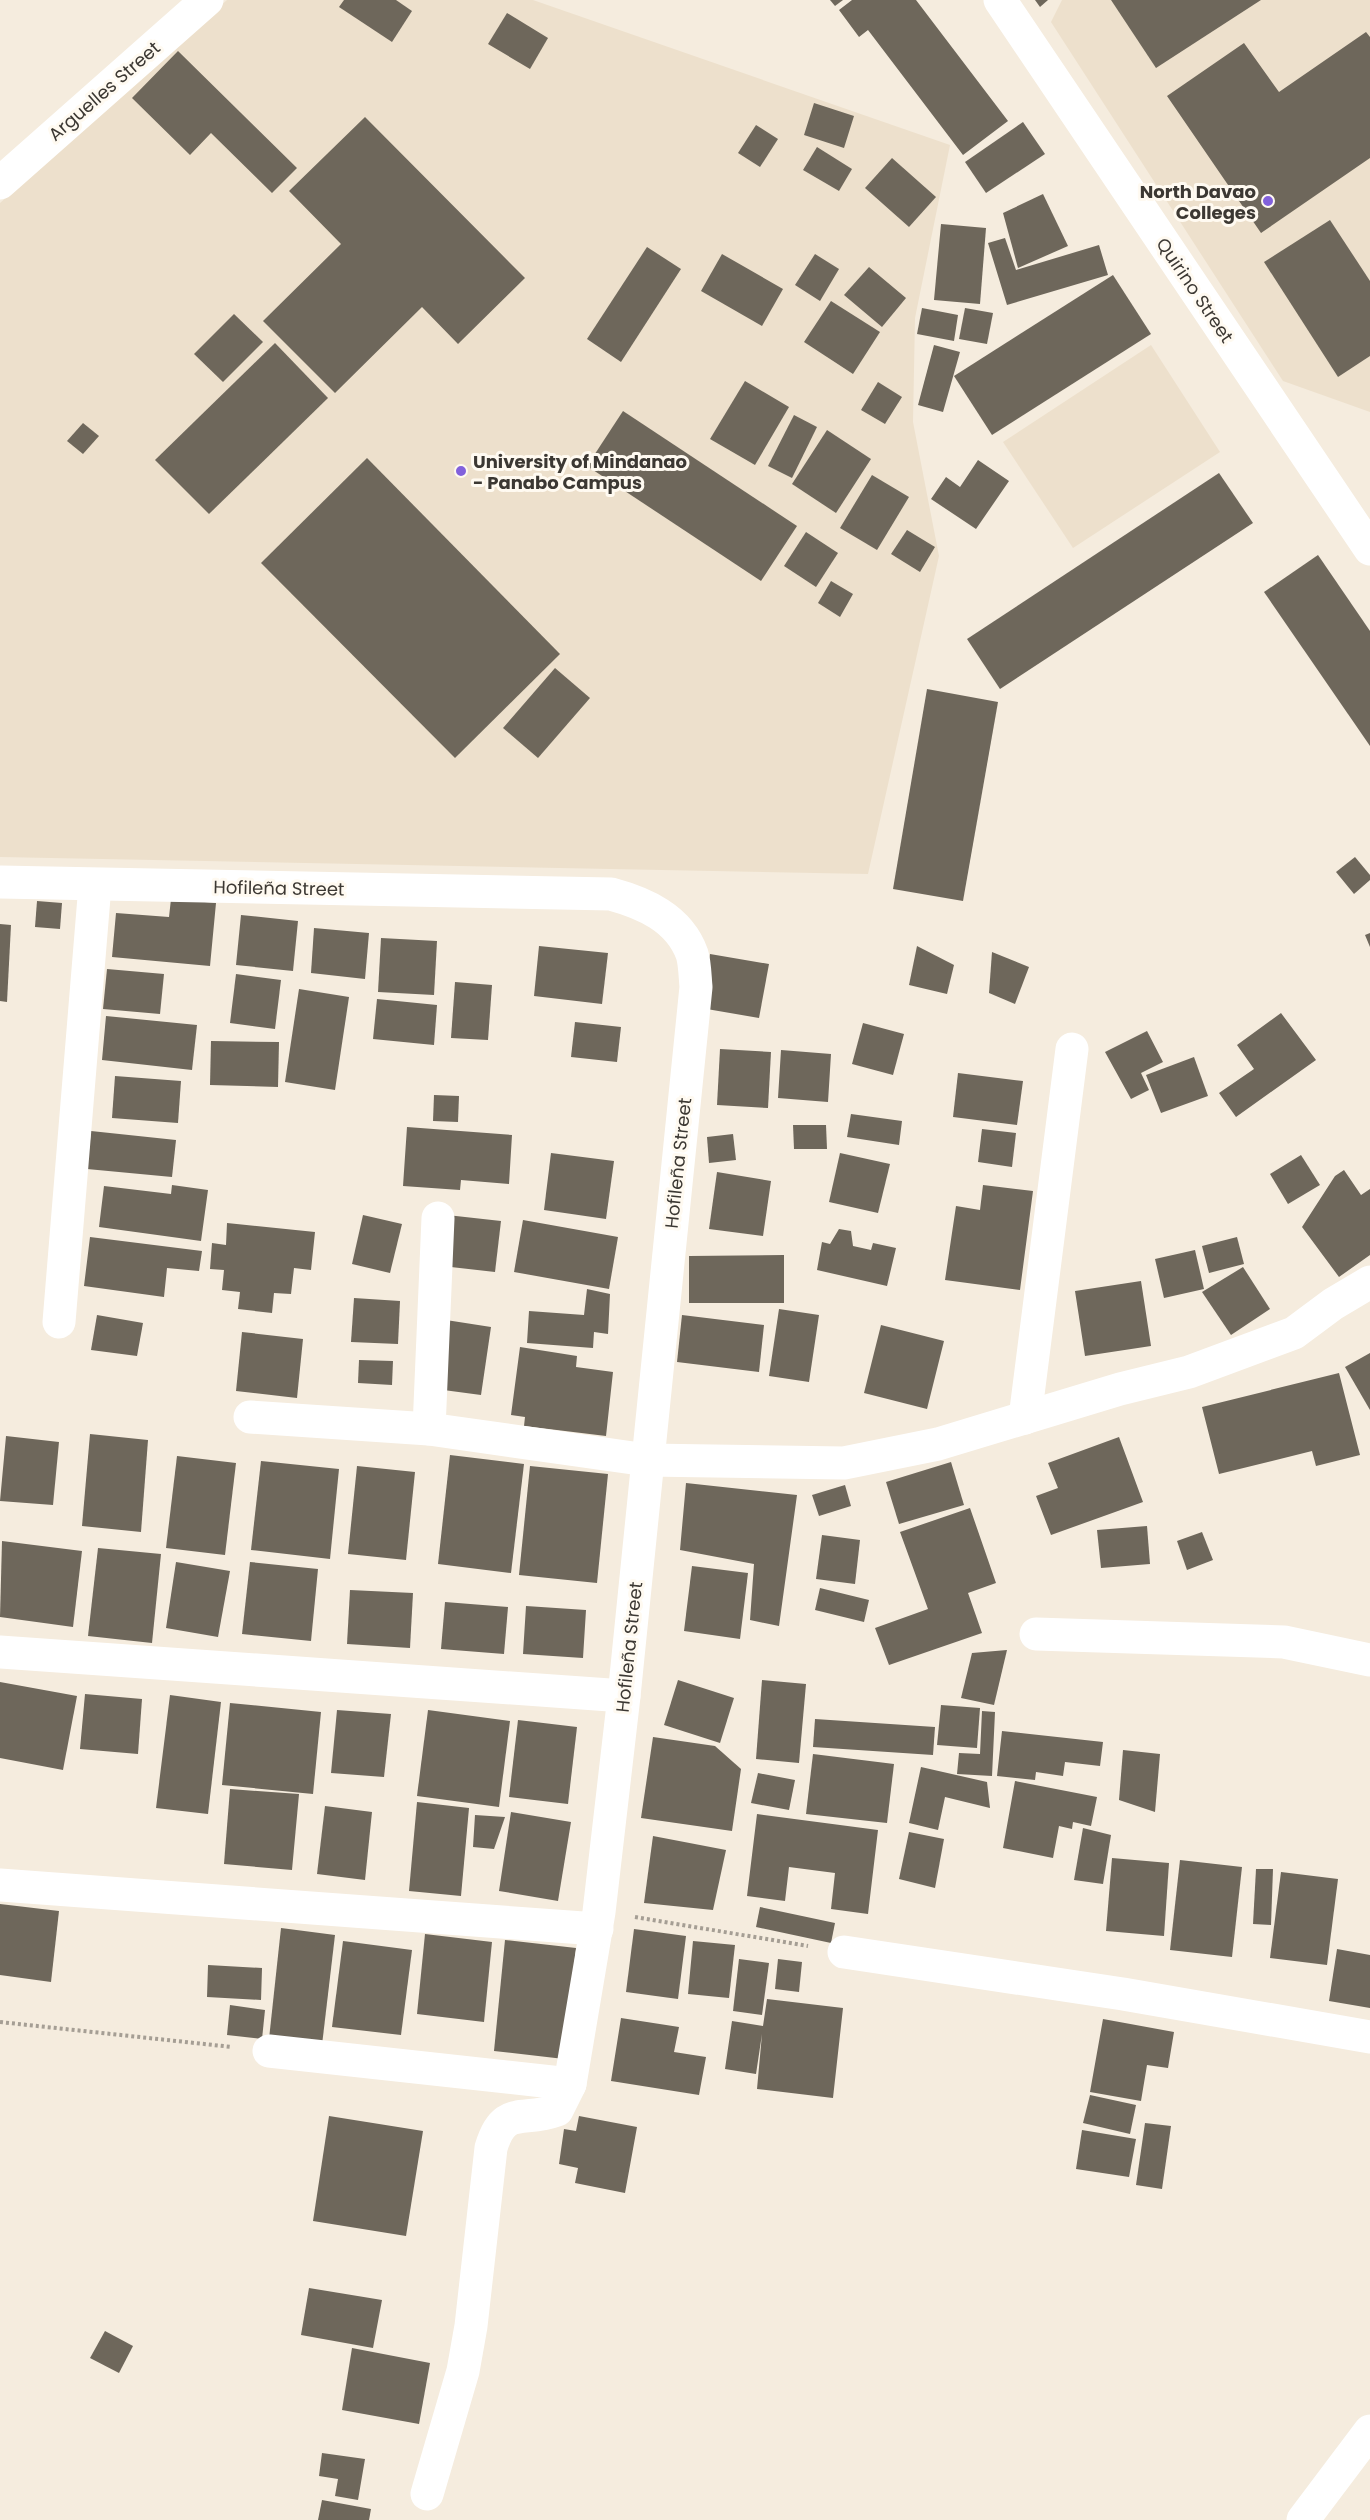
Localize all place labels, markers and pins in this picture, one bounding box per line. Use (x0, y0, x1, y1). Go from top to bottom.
place label: North Davao Colleges (1140, 179, 1256, 225)
marker: North Davao Colleges (1261, 194, 1275, 208)
place label: University of Mindanao - Panabo Campus (473, 449, 687, 495)
marker: University of Mindanao - Panabo Campus (454, 464, 468, 478)

